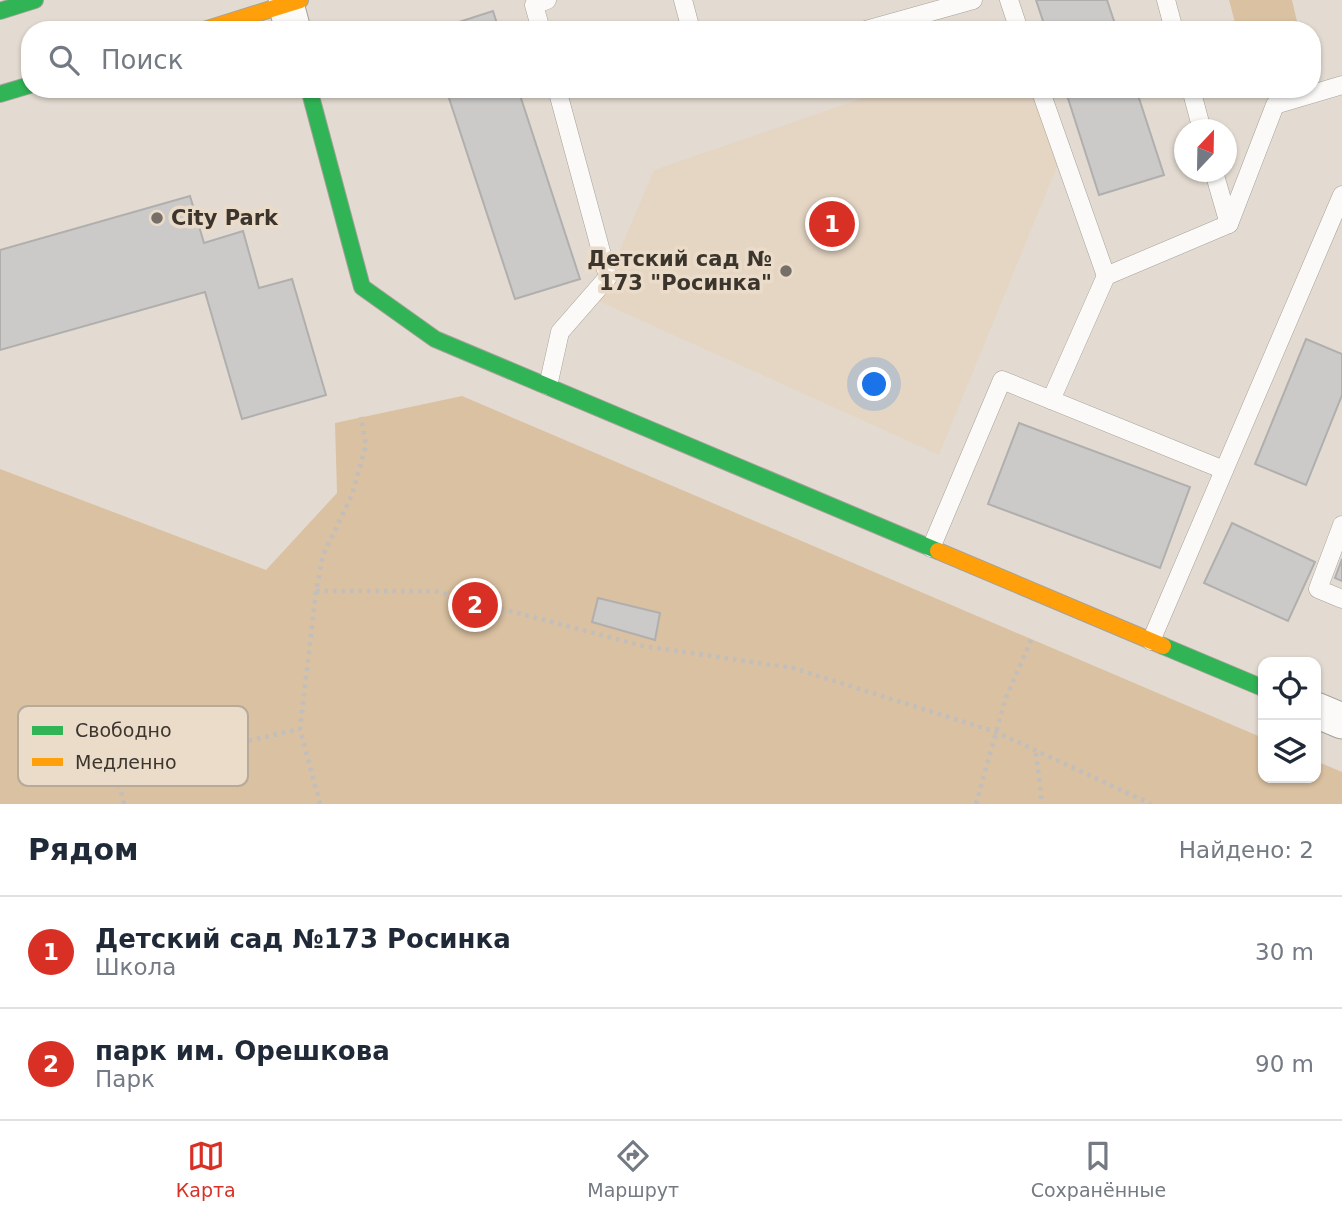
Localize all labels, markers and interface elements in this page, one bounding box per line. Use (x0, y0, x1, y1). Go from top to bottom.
search box (21, 21, 1321, 98)
icon: search (45, 41, 83, 79)
text: Поиск (101, 45, 183, 75)
north arrow (1174, 119, 1237, 182)
pin: 1 (809, 198, 855, 250)
place label: City Park (171, 206, 279, 230)
marker: City Park (149, 210, 165, 226)
place label: Детский сад № 173 "Росинка" (587, 247, 772, 295)
marker: Детский сад № 173 "Росинка" (778, 263, 794, 279)
your location (857, 367, 891, 401)
pin: 2 (452, 579, 498, 631)
map controls (1258, 657, 1321, 783)
button: locate (1258, 657, 1321, 720)
legend (18, 706, 248, 786)
text: Свободно (75, 719, 172, 741)
button: layers (1258, 720, 1321, 783)
text: Медленно (75, 751, 177, 773)
text: Рядом (28, 832, 139, 867)
text: Найдено: 2 (1179, 837, 1314, 863)
text: Детский сад №173 Росинка (95, 924, 511, 954)
text: 1 (43, 939, 59, 965)
text: 30 m (1255, 939, 1314, 965)
text: Школа (95, 954, 176, 980)
text: парк им. Орешкова (95, 1036, 390, 1066)
text: 2 (43, 1051, 59, 1077)
text: 90 m (1255, 1051, 1314, 1077)
text: Парк (95, 1066, 155, 1092)
tab: Карта (176, 1137, 236, 1201)
tab: Маршрут (587, 1137, 679, 1201)
tab: Сохранённые (1031, 1137, 1166, 1201)

